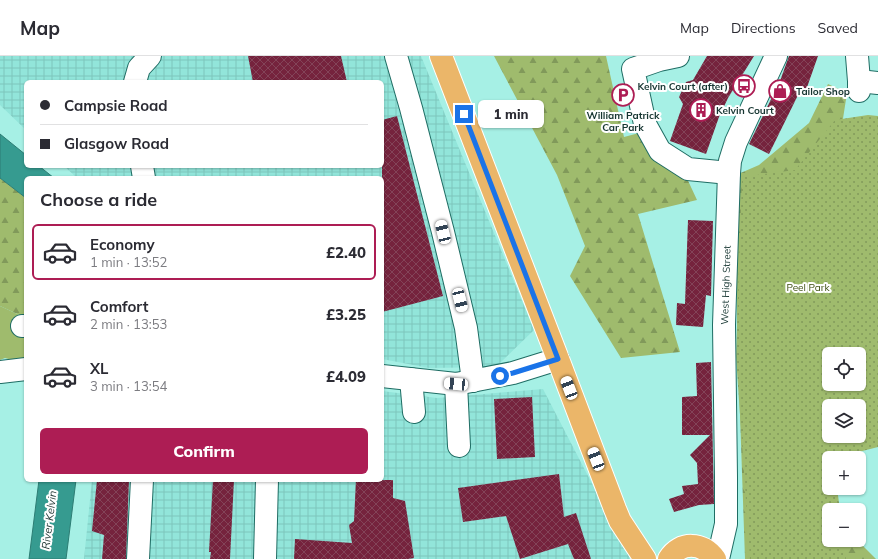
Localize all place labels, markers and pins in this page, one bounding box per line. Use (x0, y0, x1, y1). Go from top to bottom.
bus stop icon: Kelvin Court (after) (731, 73, 757, 99)
shop icon: Tailor Shop (767, 78, 793, 104)
place label: Kelvin Court (after) (637, 80, 728, 93)
parking icon: William Patrick Car Park (610, 82, 636, 108)
place label: Tailor Shop (796, 85, 850, 98)
building icon: Kelvin Court (688, 97, 714, 123)
place label: Kelvin Court (716, 104, 774, 117)
place label: William Patrick Car Park (586, 109, 660, 134)

